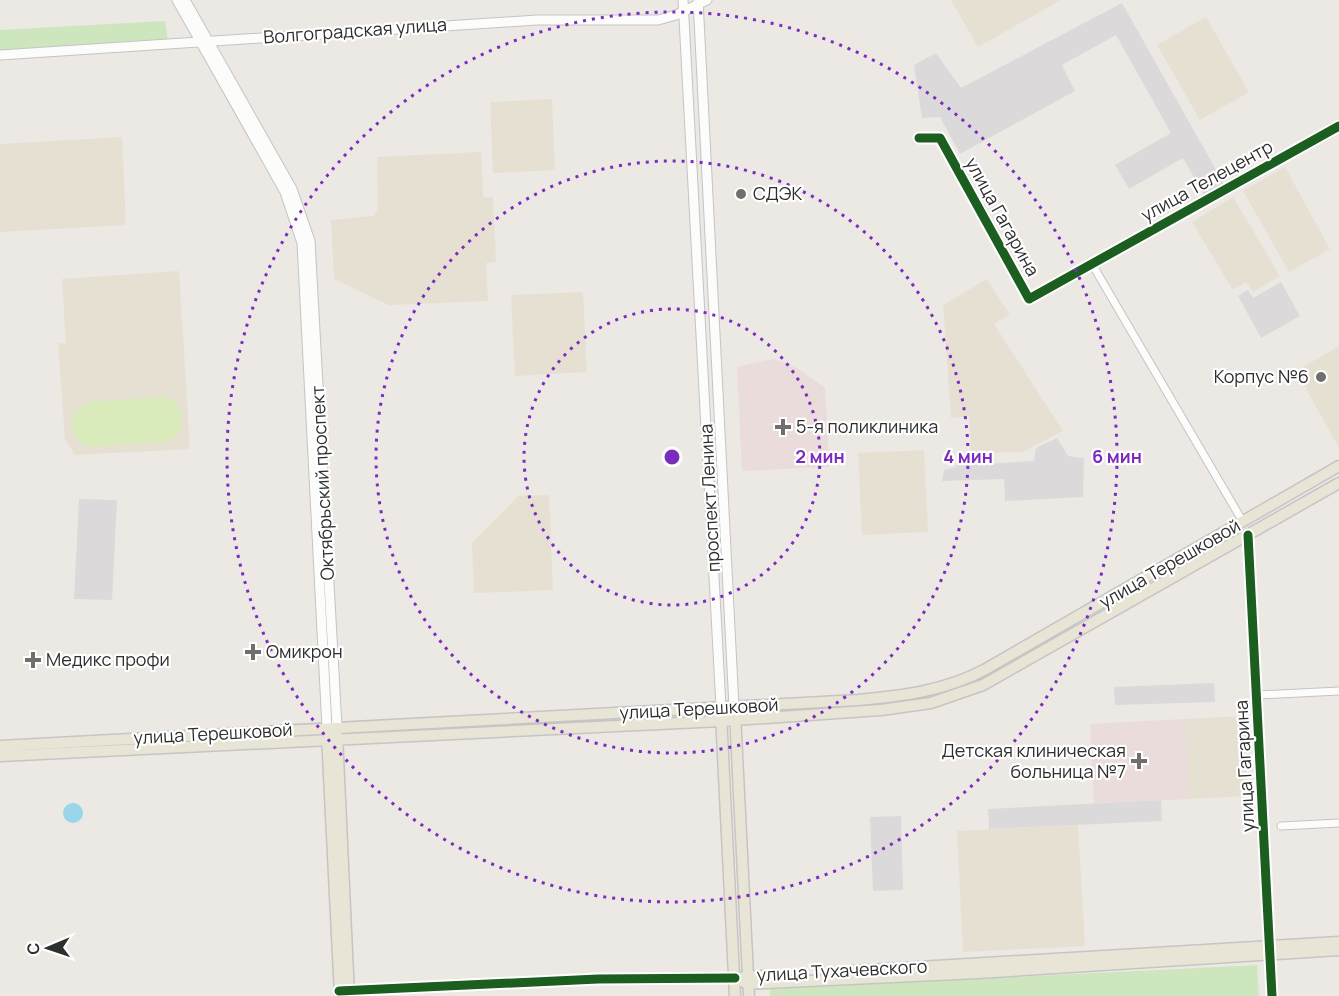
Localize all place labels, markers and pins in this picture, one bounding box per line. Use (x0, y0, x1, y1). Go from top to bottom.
place label: СДЭК (753, 181, 802, 205)
marker: СДЭК (734, 187, 748, 201)
place label: Корпус №6 (1214, 364, 1309, 388)
marker: Корпус №6 (1314, 370, 1328, 384)
place label: 5-я поликлиника (796, 414, 938, 438)
marker: 5-я поликлиника (774, 418, 792, 436)
centre of rings (662, 447, 682, 467)
place label: Омикрон (266, 639, 343, 663)
marker: Омикрон (244, 643, 262, 661)
place label: Медикс профи (46, 647, 170, 671)
marker: Медикс профи (24, 651, 42, 669)
place label: Детская клиническая больница №7 (942, 738, 1126, 783)
marker: Детская клиническая больница №7 (1130, 752, 1148, 770)

